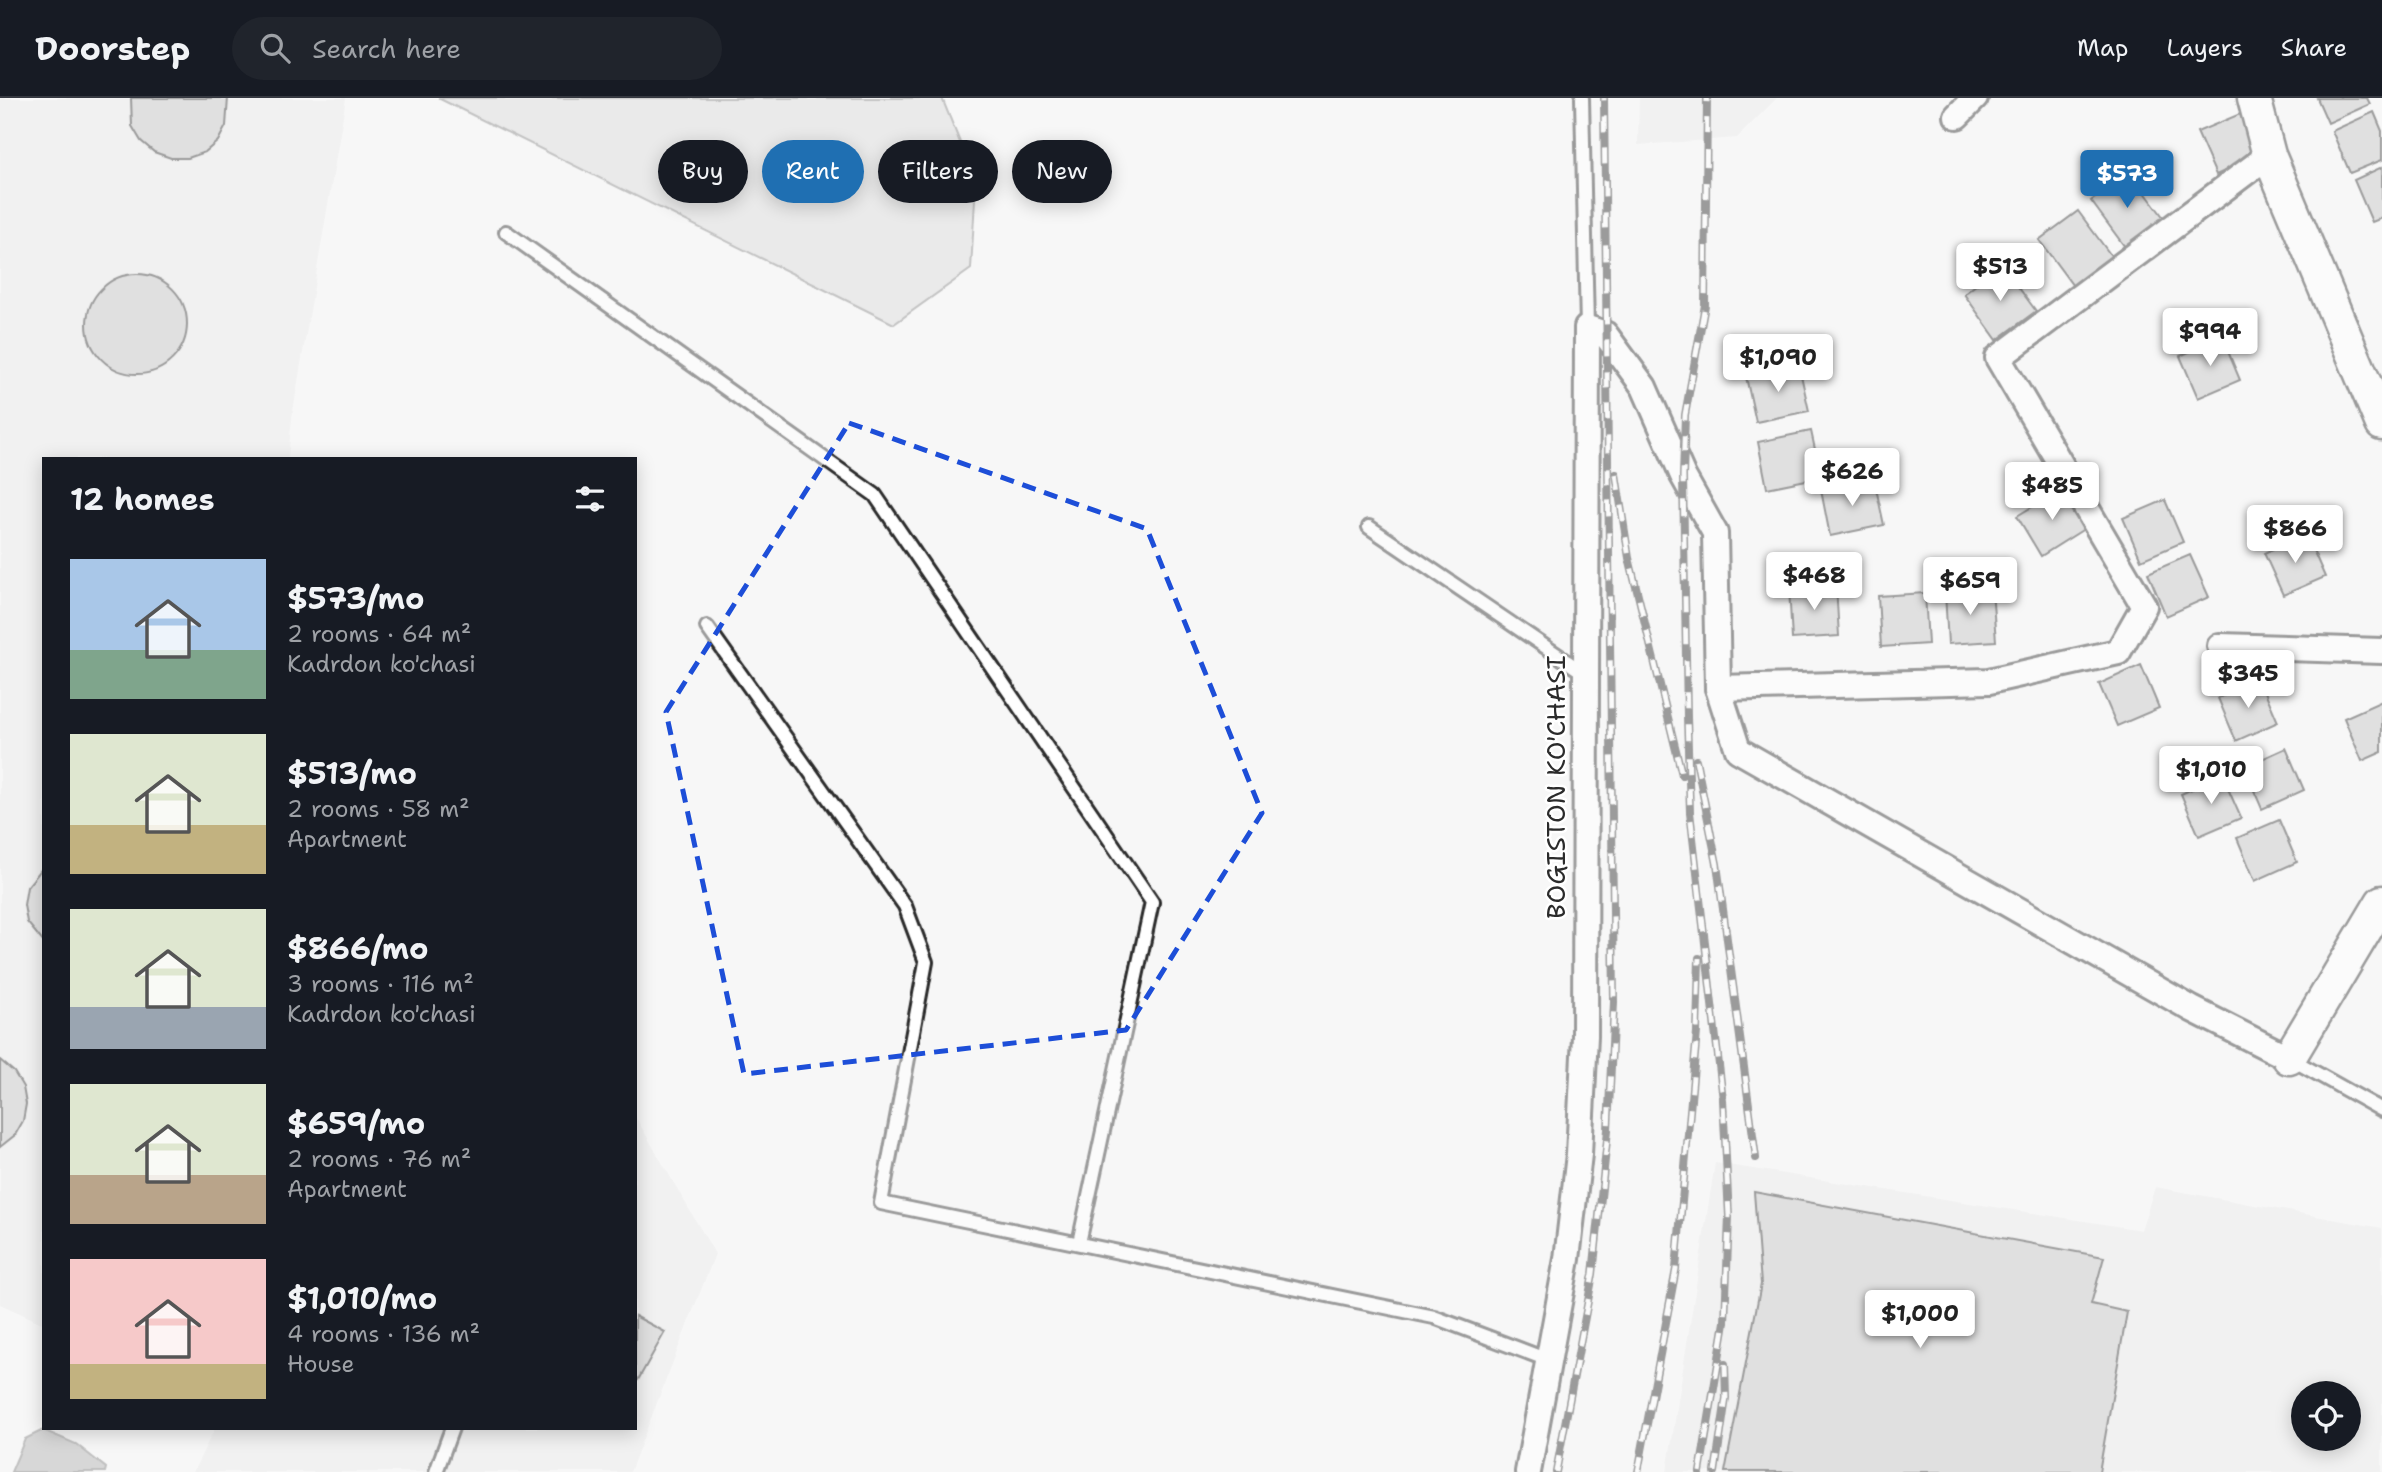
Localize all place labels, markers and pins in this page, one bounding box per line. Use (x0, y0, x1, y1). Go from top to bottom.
pin: $573 (2086, 150, 2168, 210)
pin: $513 (1959, 244, 2041, 303)
pin: $994 (2169, 308, 2251, 368)
pin: $1,090 (1721, 334, 1835, 394)
pin: $626 (1811, 448, 1893, 508)
pin: $485 (2011, 462, 2093, 522)
pin: $866 (2254, 505, 2336, 565)
pin: $468 (1773, 552, 1855, 612)
pin: $659 (1929, 558, 2011, 617)
pin: $345 (2207, 650, 2289, 710)
pin: $1,010 (2154, 746, 2268, 806)
pin: $1,000 (1863, 1290, 1977, 1350)

